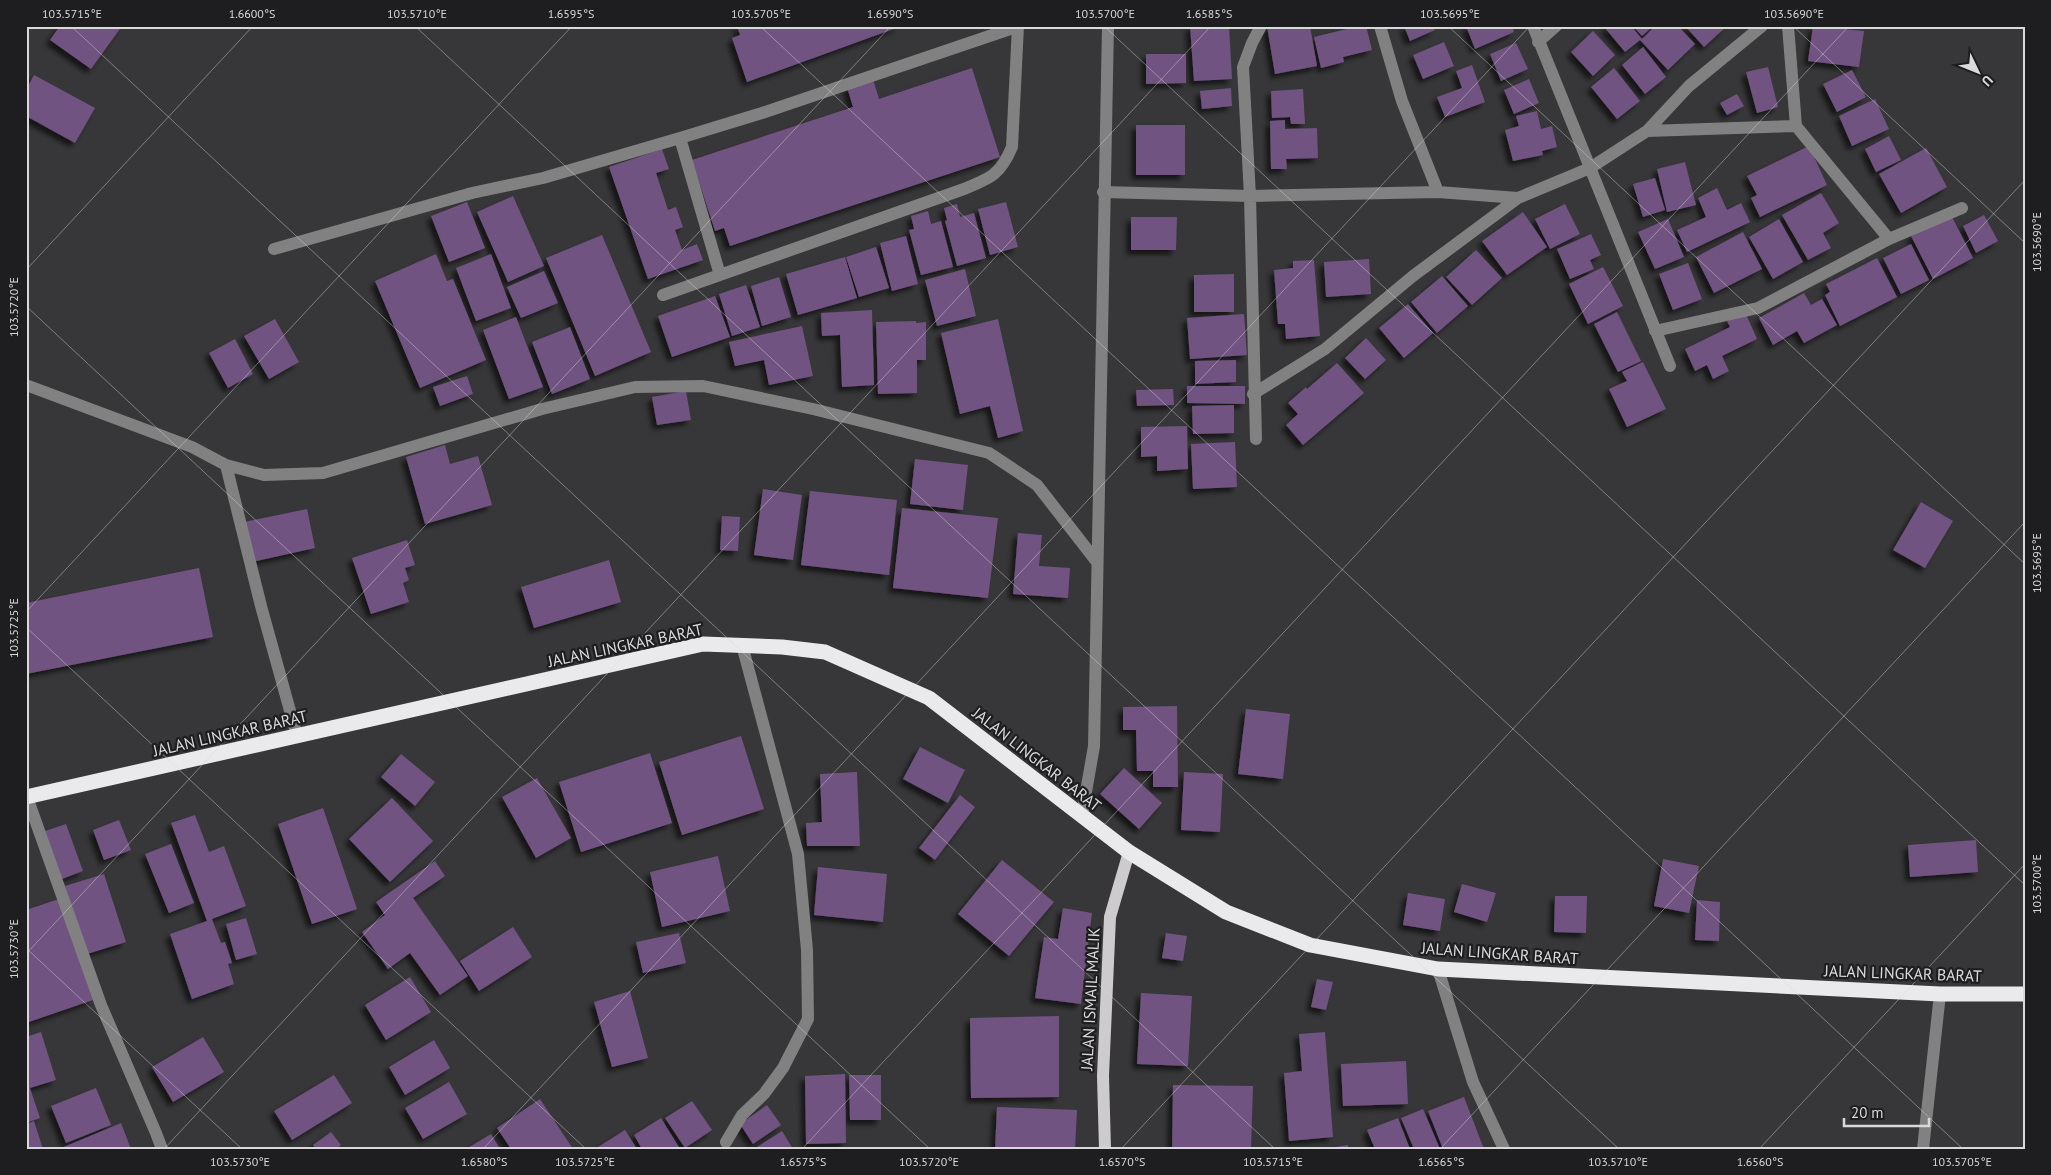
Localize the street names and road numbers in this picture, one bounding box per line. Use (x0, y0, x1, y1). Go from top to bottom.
street label: JALAN LINGKAR BARAT (545, 619, 704, 671)
street label: JALAN LINGKAR BARAT (968, 702, 1105, 815)
street label: JALAN LINGKAR BARAT (150, 705, 309, 761)
street label: JALAN ISMAIL MALIK (1076, 927, 1104, 1072)
street label: JALAN LINGKAR BARAT (1420, 937, 1579, 968)
street label: JALAN LINGKAR BARAT (1823, 960, 1982, 986)

